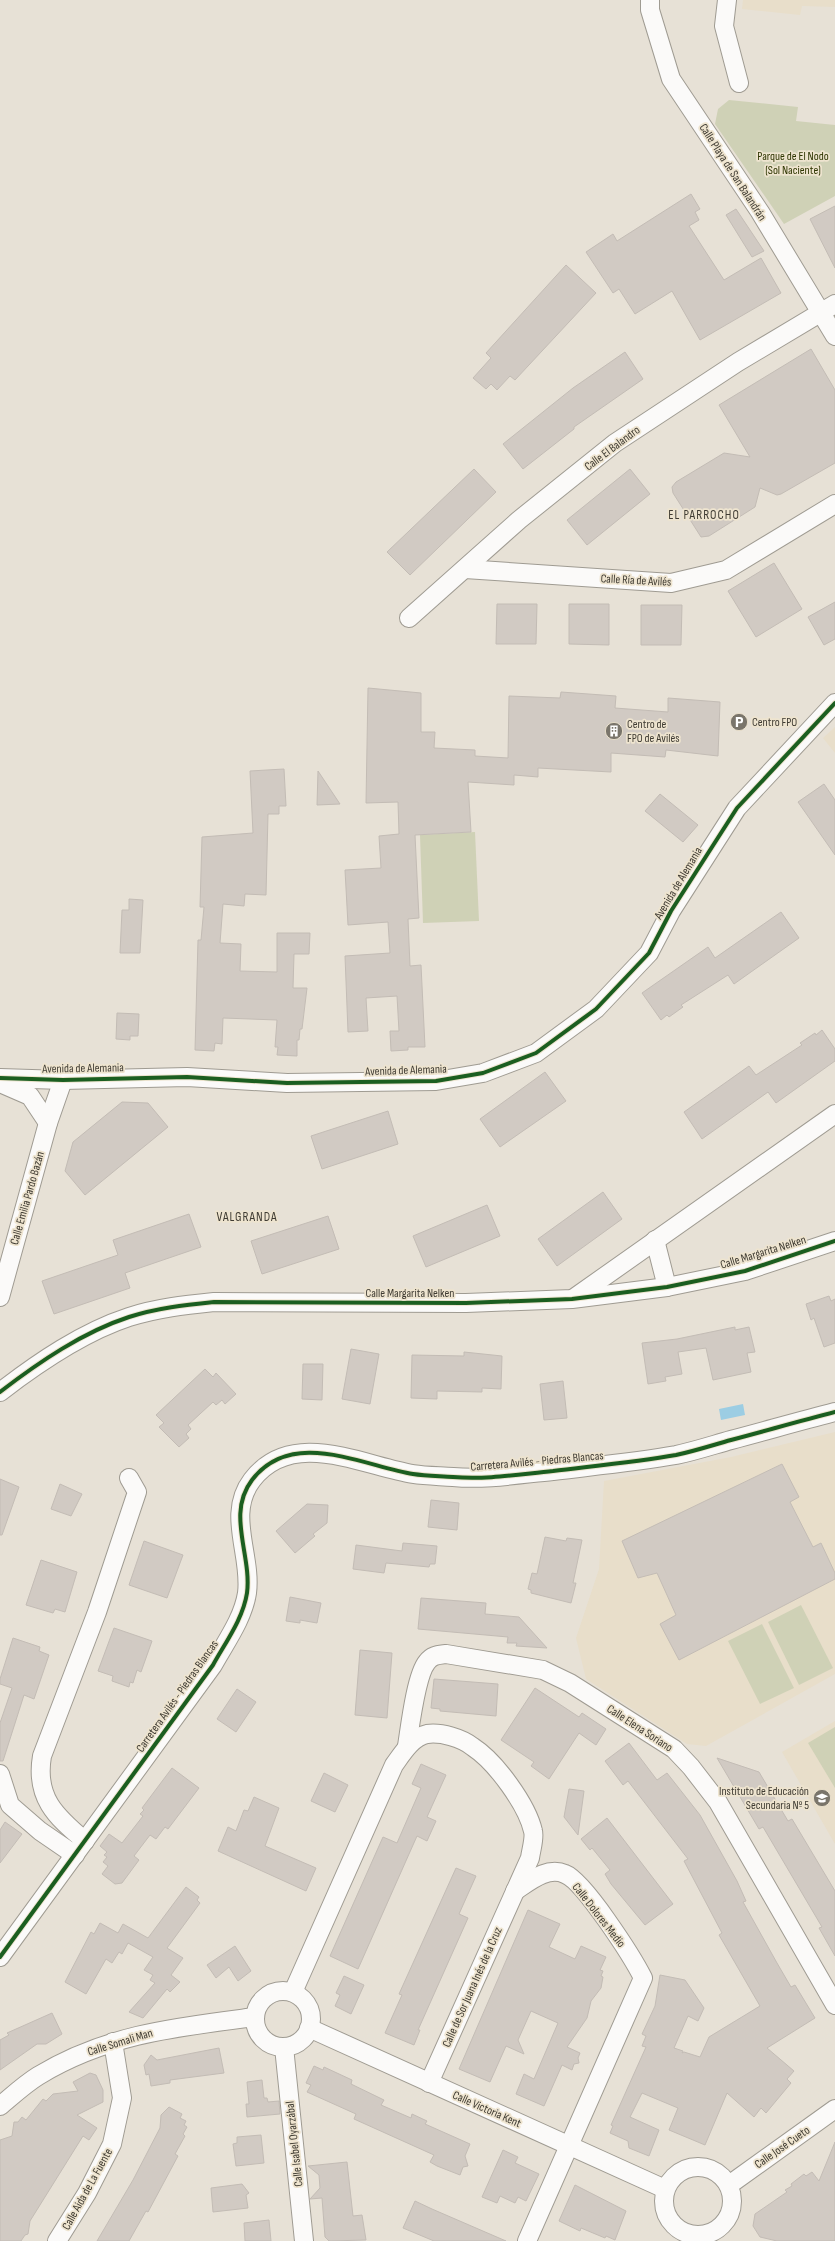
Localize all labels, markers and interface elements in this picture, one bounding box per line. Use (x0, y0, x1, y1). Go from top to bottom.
street label: Calle Playa de San Balandrán (696, 121, 770, 224)
park label: Parque de El Nodo (Sol Naciente) (757, 149, 829, 178)
street label: Calle El Balandro (582, 423, 643, 474)
district label: EL PARROCHO (668, 507, 740, 523)
street label: Calle Ría de Avilés (600, 571, 672, 590)
parking icon: Centro FPO (729, 712, 749, 732)
place label: Centro FPO (752, 715, 797, 730)
place label: Centro de FPO de Avilés (627, 717, 680, 746)
building icon: Centro de FPO de Avilés (604, 721, 624, 741)
street label: Avenida de Alemania (650, 844, 706, 923)
street label: Avenida de Alemania (41, 1060, 124, 1077)
street label: Avenida de Alemania (364, 1062, 447, 1079)
street label: Calle Emilia Pardo Bazán (7, 1150, 48, 1246)
district label: VALGRANDA (216, 1209, 278, 1225)
street label: Calle Margarita Nelken (718, 1232, 808, 1273)
street label: Calle Margarita Nelken (366, 1286, 454, 1301)
street label: Carretera Avilés - Piedras Blancas (470, 1448, 604, 1475)
street label: Carretera Avilés - Piedras Blancas (133, 1637, 222, 1755)
street label: Calle Elena Soriano (604, 1702, 676, 1755)
place label: Instituto de Educación Secundaria Nº 5 (719, 1784, 809, 1813)
school or university icon: Instituto de Educación Secundaria Nº 5 (812, 1788, 832, 1808)
street label: Calle Dolores Medio (569, 1880, 629, 1951)
street label: Calle de Sor Juana Inés de la Cruz (439, 1924, 506, 2050)
street label: Calle Somali Man (86, 2025, 155, 2060)
street label: Calle Victoria Kent (450, 2088, 524, 2131)
street label: Calle Isabel Oyarzábal (283, 2100, 306, 2187)
street label: Calle José Cueto (752, 2123, 813, 2172)
street label: Calle Aida de La Fuente (59, 2146, 116, 2233)

